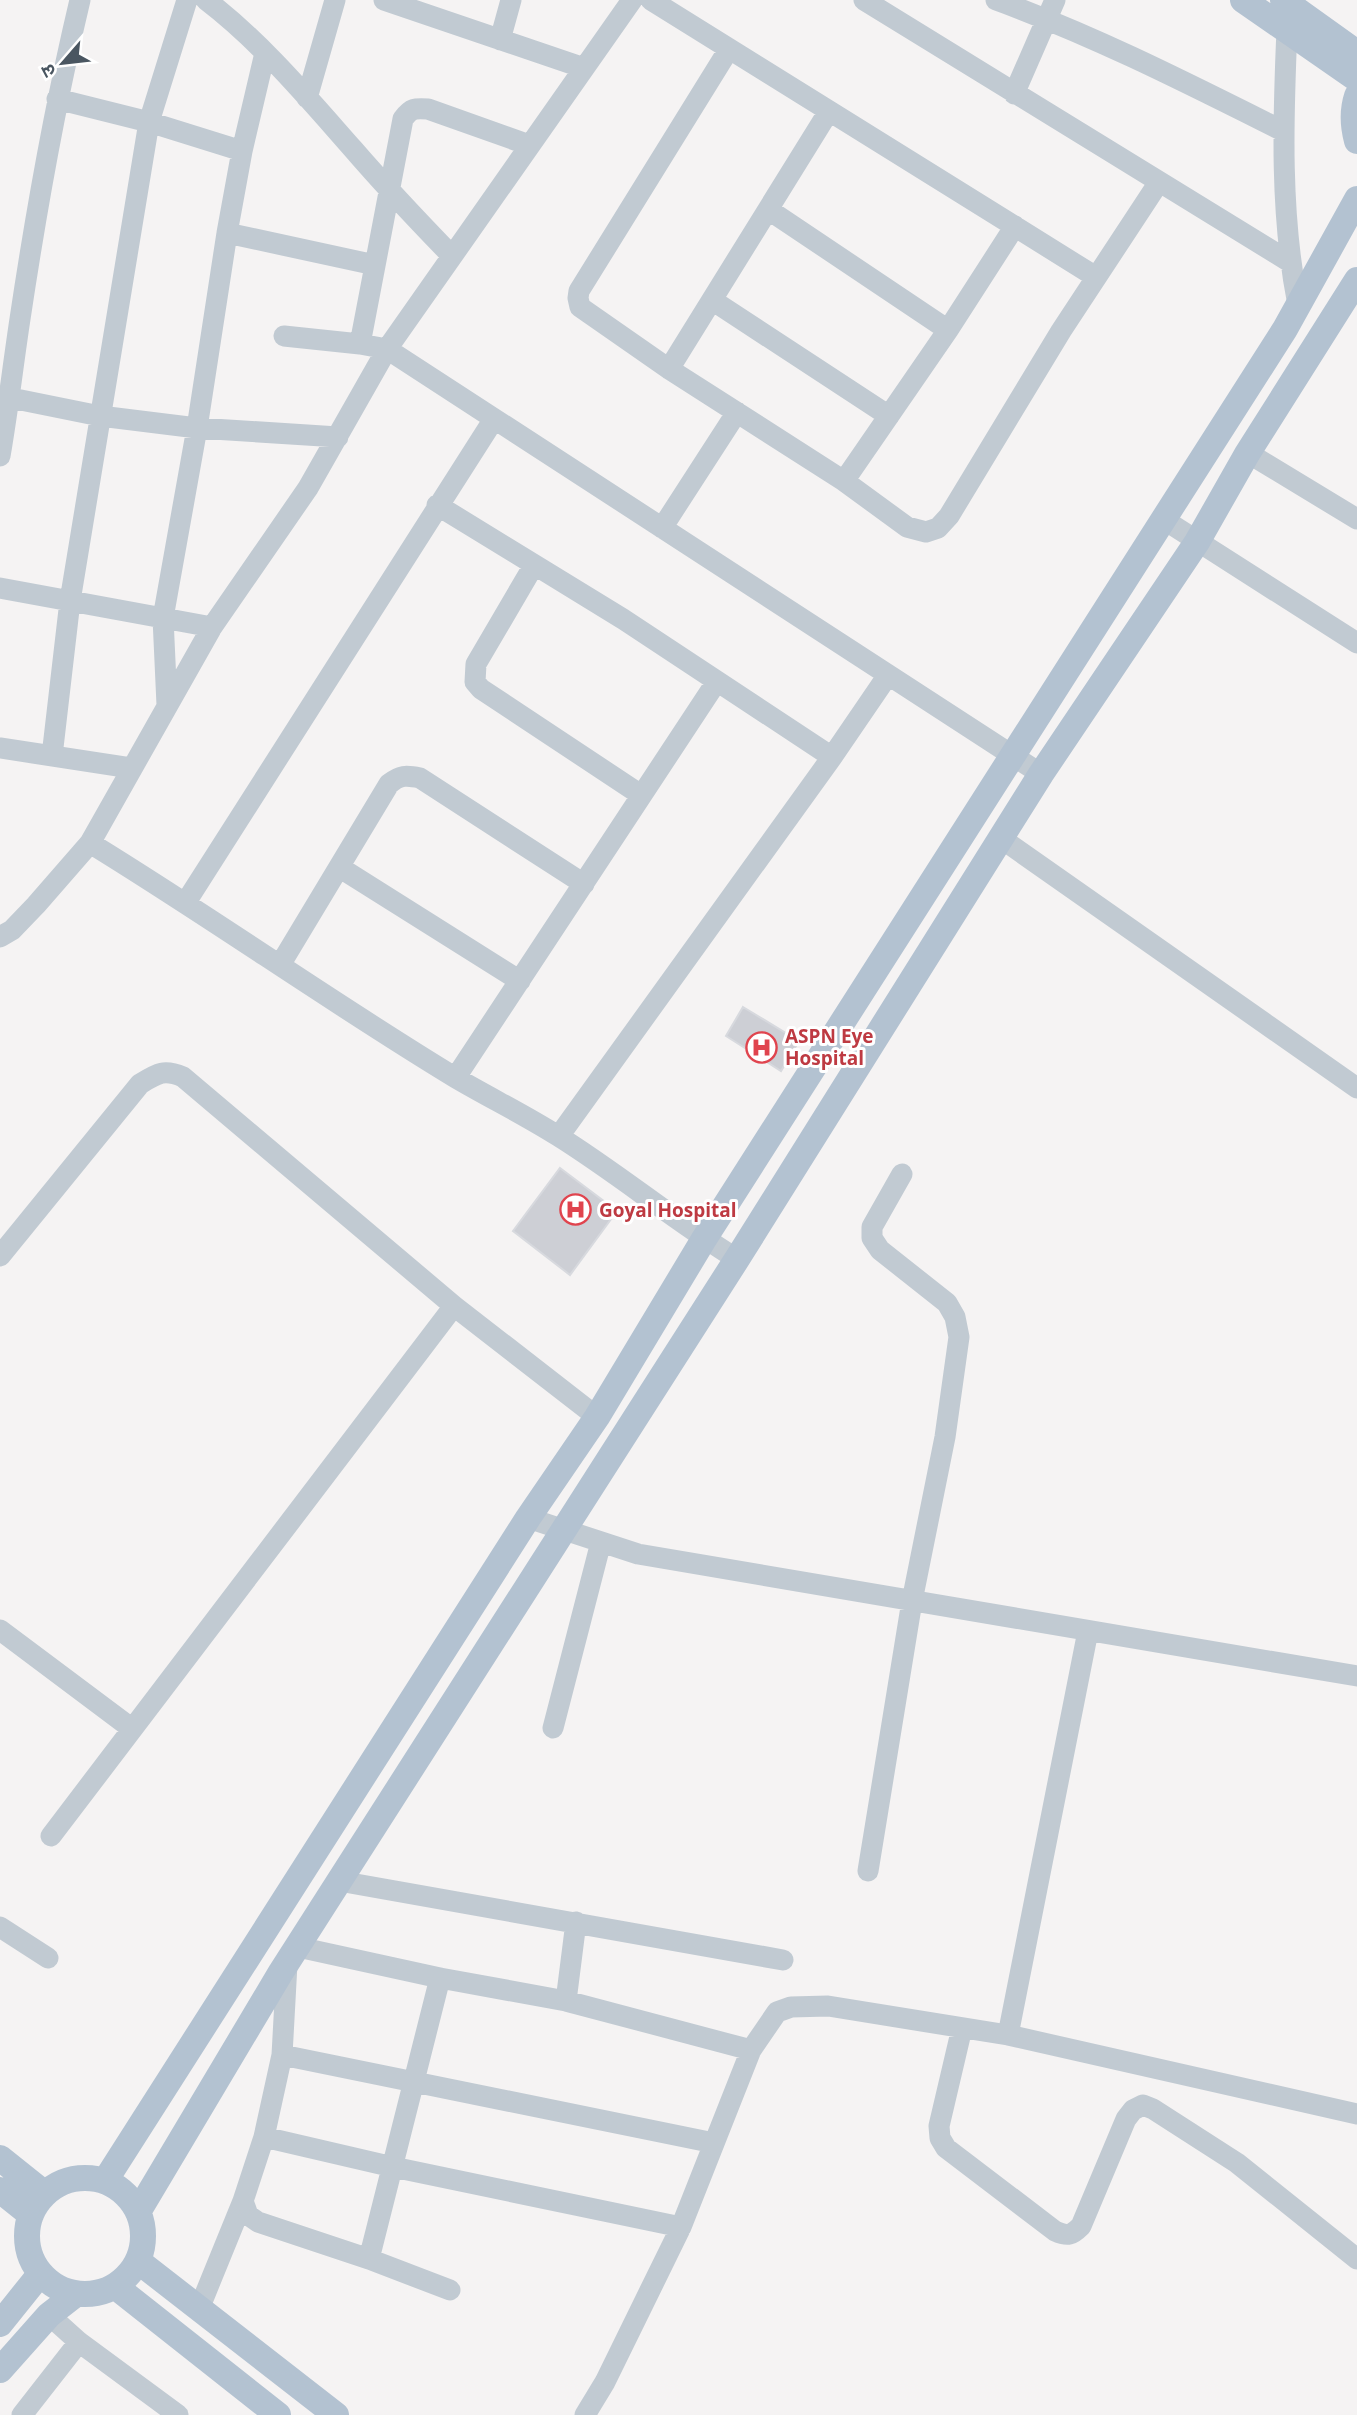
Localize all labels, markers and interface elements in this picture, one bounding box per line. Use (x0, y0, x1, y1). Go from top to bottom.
north arrow (28, 28, 98, 98)
text: उ (33, 59, 62, 82)
place label: ASPN Eye Hospital (785, 1023, 874, 1071)
hospital icon: ASPN Eye Hospital (745, 1030, 779, 1064)
hospital icon: Goyal Hospital (559, 1193, 593, 1227)
place label: Goyal Hospital (599, 1197, 737, 1223)

